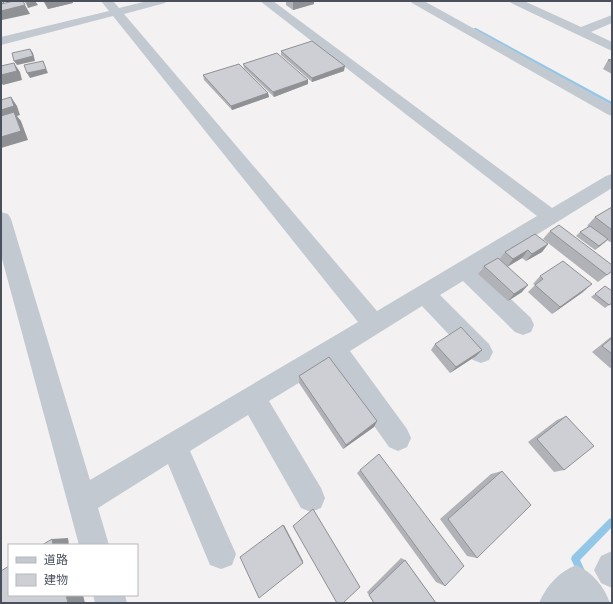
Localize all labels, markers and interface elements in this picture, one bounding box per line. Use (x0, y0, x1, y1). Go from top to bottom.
legend (8, 544, 138, 596)
text: 道路 (44, 553, 68, 567)
text: 建物 (44, 573, 68, 587)

